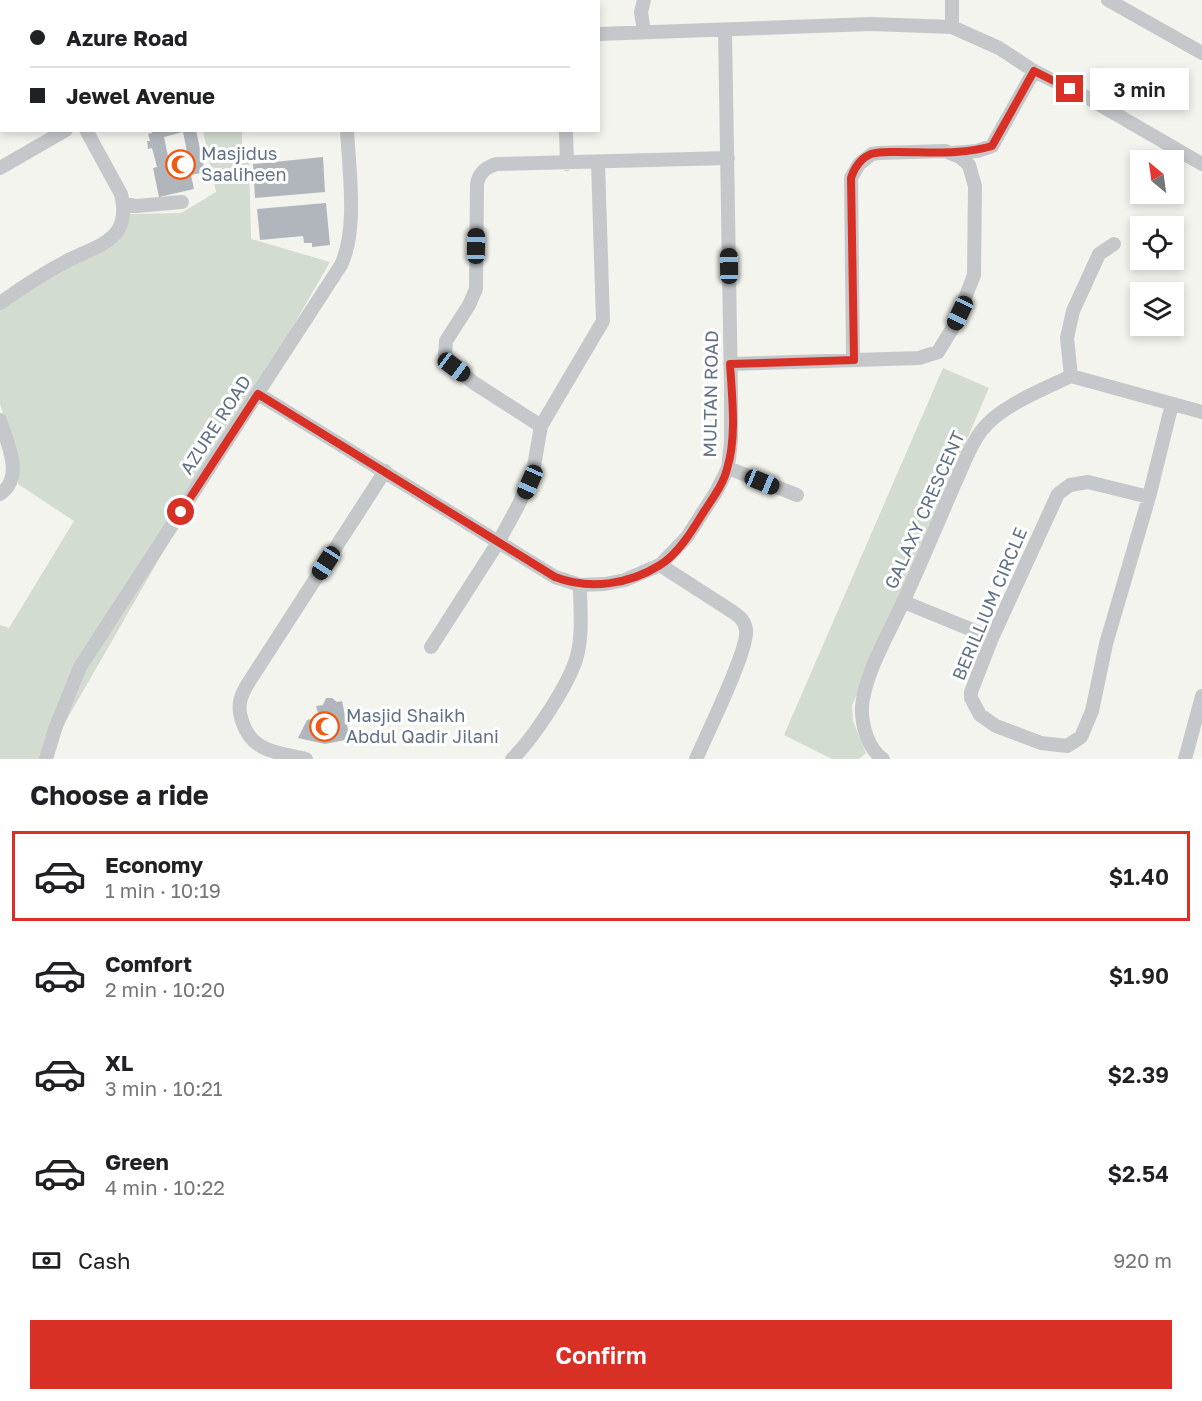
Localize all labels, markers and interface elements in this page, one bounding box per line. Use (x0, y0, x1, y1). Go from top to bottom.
text: Azure Road (66, 24, 188, 51)
callout: 3 min (1091, 68, 1190, 110)
route end (1056, 75, 1083, 102)
text: 3 min (1113, 77, 1166, 101)
text: Jewel Avenue (66, 82, 215, 109)
place label: Masjidus Saaliheen (201, 142, 286, 185)
mosque icon: Masjidus Saaliheen (164, 148, 196, 180)
north arrow (1130, 150, 1184, 204)
map controls (1130, 150, 1184, 336)
button: locate (1130, 216, 1184, 270)
car (467, 228, 485, 264)
car (720, 248, 738, 284)
button: layers (1130, 282, 1184, 336)
car (944, 293, 976, 333)
street label: MULTAN ROAD (698, 330, 722, 458)
car (434, 349, 474, 385)
street label: AZURE ROAD (175, 371, 255, 478)
street label: GALAXY CRESCENT (879, 427, 969, 592)
car (514, 462, 546, 502)
car (742, 467, 782, 497)
route start (167, 498, 194, 525)
street label: BERILLIUM CIRCLE (947, 524, 1031, 683)
car (309, 543, 343, 583)
place label: Masjid Shaikh Abdul Qadir Jilani (346, 704, 499, 747)
mosque icon: Masjid Shaikh Abdul Qadir Jilani (309, 710, 341, 742)
text: Choose a ride (30, 779, 209, 811)
icon: car (33, 849, 87, 903)
text: Economy (105, 851, 203, 878)
text: $1.40 (1109, 863, 1169, 890)
text: 1 min · 10:19 (105, 878, 221, 902)
icon: car (33, 948, 87, 1002)
text: Comfort (105, 950, 192, 977)
text: $1.90 (1109, 962, 1169, 989)
text: 2 min · 10:20 (105, 977, 225, 1001)
icon: car (33, 1047, 87, 1101)
text: XL (105, 1049, 133, 1076)
text: $2.39 (1107, 1061, 1169, 1088)
text: 3 min · 10:21 (105, 1076, 222, 1100)
icon: car (33, 1146, 87, 1200)
text: Green (105, 1148, 169, 1175)
text: $2.54 (1108, 1160, 1169, 1187)
text: 4 min · 10:22 (105, 1175, 225, 1199)
icon: cash (30, 1244, 63, 1277)
text: Cash (78, 1247, 131, 1274)
text: 920 m (1113, 1248, 1172, 1272)
button: Confirm (30, 1320, 1172, 1389)

